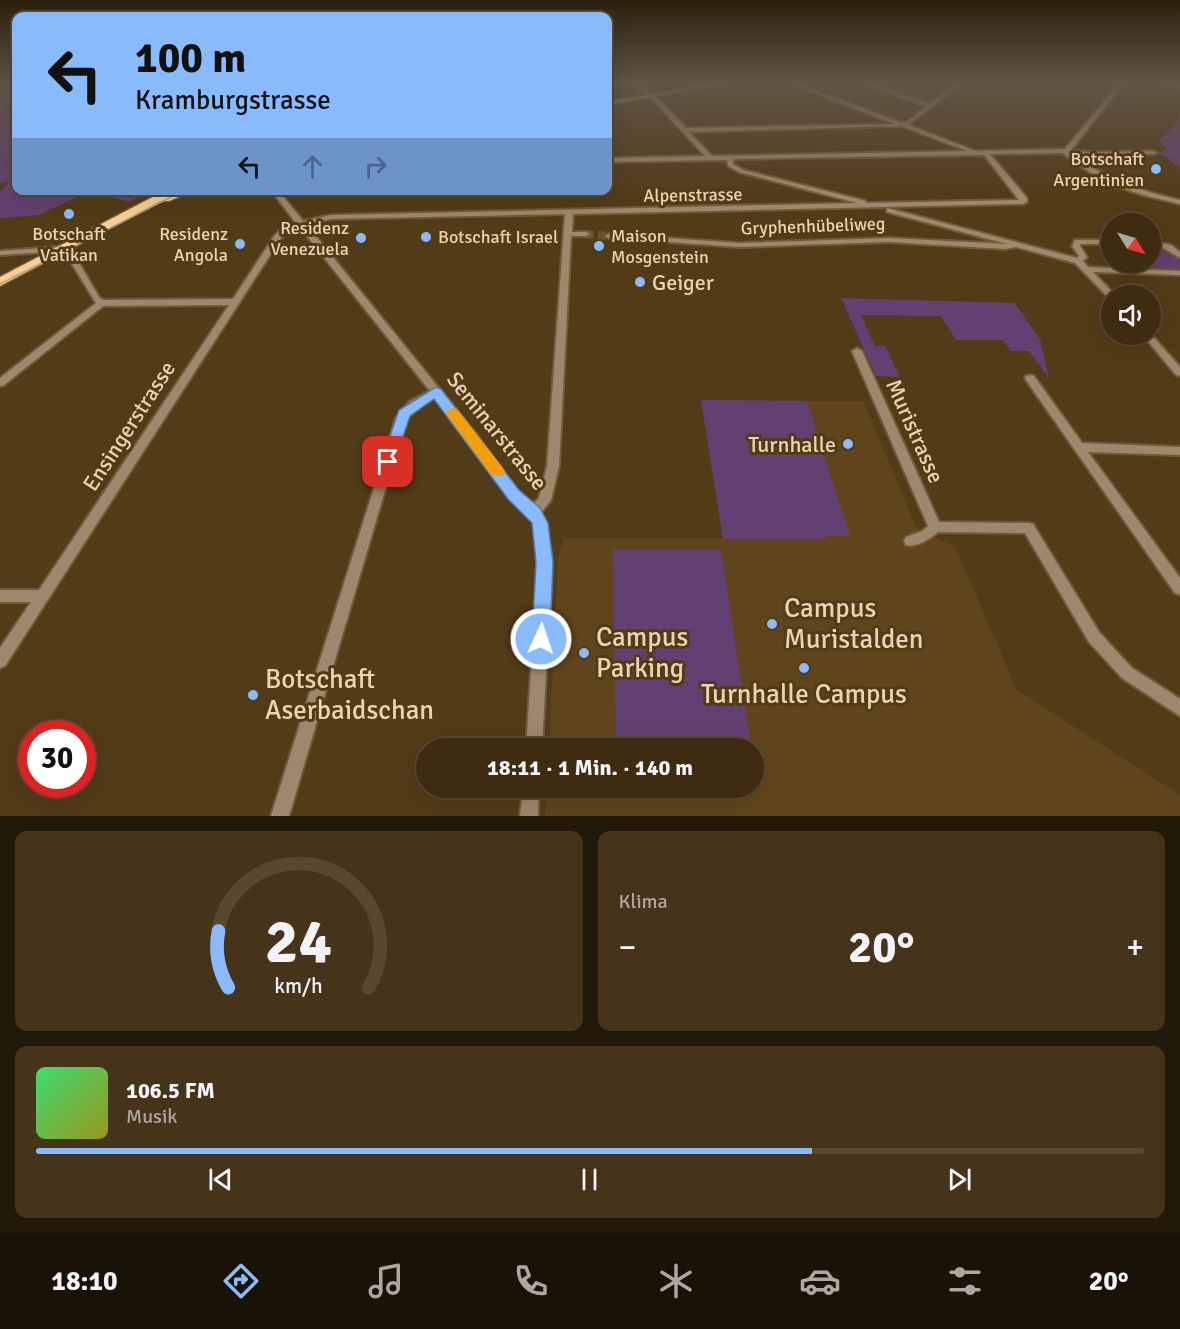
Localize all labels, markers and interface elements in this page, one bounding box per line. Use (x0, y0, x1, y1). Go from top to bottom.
text: 100 m (135, 33, 246, 84)
icon: left (36, 36, 114, 114)
text: Kramburgstrasse (135, 84, 331, 117)
place label: Botschaft Argentinien (1053, 148, 1144, 191)
icon: left (233, 150, 266, 183)
icon: ahead (296, 150, 329, 183)
icon: right (359, 150, 392, 183)
marker: Botschaft Argentinien (1149, 162, 1163, 176)
street label: Alpenstrasse (643, 183, 743, 207)
marker: Botschaft Vatikan (62, 207, 76, 221)
street label: Gryphenhübeliweg (740, 212, 886, 240)
north arrow (1101, 213, 1161, 273)
map controls (1101, 213, 1161, 345)
place label: Residenz Venezuela (270, 217, 349, 260)
place label: Botschaft Vatikan (32, 223, 106, 266)
place label: Residenz Angola (159, 223, 228, 266)
place label: Maison Mosgenstein (611, 225, 709, 268)
place label: Botschaft Israel (438, 226, 558, 248)
marker: Botschaft Israel (419, 230, 433, 244)
marker: Residenz Venezuela (354, 231, 368, 245)
marker: Residenz Angola (233, 237, 247, 251)
marker: Maison Mosgenstein (592, 239, 606, 253)
place label: Geiger (652, 269, 714, 296)
marker: Geiger (633, 275, 647, 289)
button: sound (1101, 285, 1161, 345)
street label: Ensingerstrasse (77, 356, 181, 496)
street label: Seminarstrasse (441, 366, 553, 496)
street label: Muristrasse (880, 375, 950, 487)
place label: Turnhalle (748, 431, 836, 458)
pin (362, 436, 413, 487)
marker: Turnhalle (841, 437, 855, 451)
icon: arrive (371, 445, 404, 478)
place label: Campus Muristalden (784, 592, 924, 656)
position arrow (509, 607, 573, 671)
marker: Campus Muristalden (765, 617, 779, 631)
place label: Campus Parking (596, 621, 688, 685)
marker: Campus Parking (577, 646, 591, 660)
marker: Turnhalle Campus (797, 661, 811, 675)
place label: Botschaft Aserbaidschan (265, 663, 434, 727)
place label: Turnhalle Campus (701, 678, 907, 711)
marker: Botschaft Aserbaidschan (246, 688, 260, 702)
speed limit sign: 30 (18, 720, 96, 798)
text: 18:11 · 1 Min. · 140 m (487, 754, 693, 781)
text: Klima (619, 889, 668, 914)
text: 24 (265, 903, 332, 980)
text: 20° (848, 920, 915, 975)
text: − (619, 927, 636, 968)
text: + (1126, 927, 1144, 968)
text: km/h (274, 973, 323, 999)
text: 106.5 FM (126, 1077, 215, 1104)
text: Musik (126, 1104, 177, 1129)
icon: previous (204, 1163, 237, 1196)
icon: pause (573, 1163, 606, 1196)
icon: next (943, 1163, 976, 1196)
icon: directions (220, 1260, 262, 1302)
icon: music (365, 1260, 407, 1302)
icon: phone (510, 1260, 552, 1302)
icon: climate (655, 1260, 697, 1302)
icon: car (799, 1260, 841, 1302)
icon: filters (944, 1260, 986, 1302)
text: 18:10 (51, 1265, 118, 1298)
text: 20° (1089, 1265, 1129, 1298)

